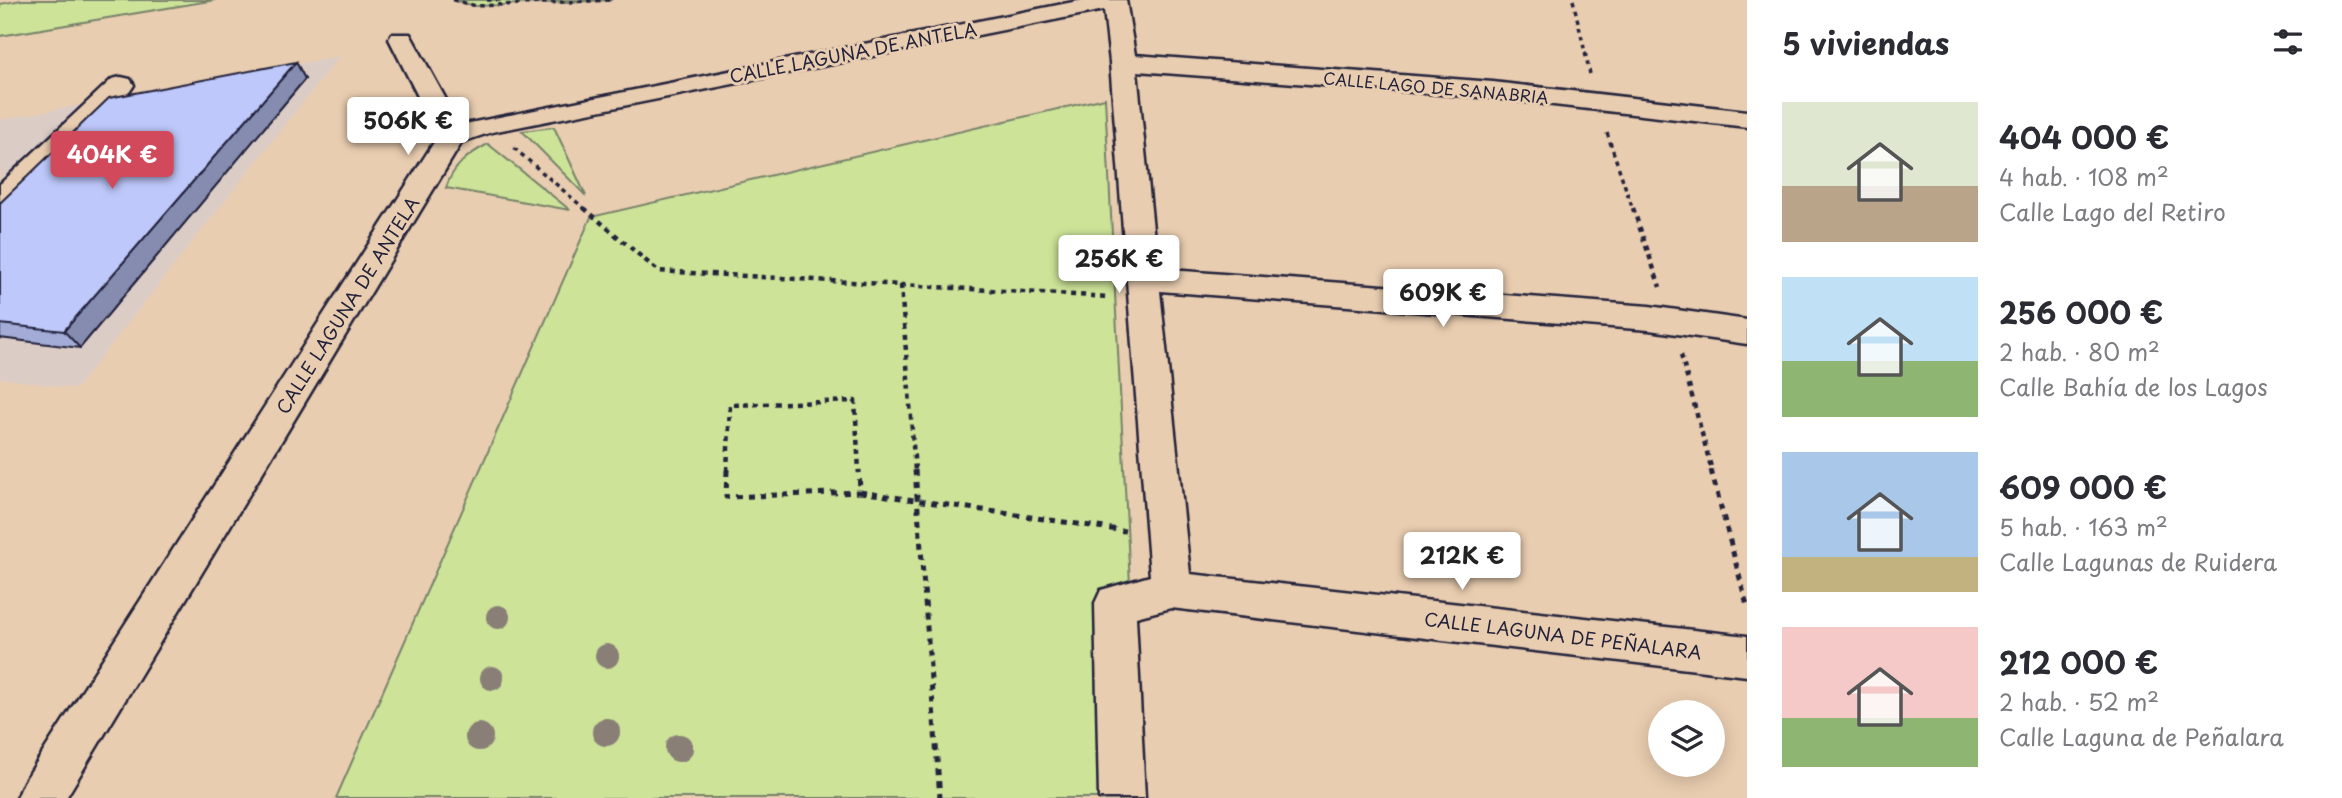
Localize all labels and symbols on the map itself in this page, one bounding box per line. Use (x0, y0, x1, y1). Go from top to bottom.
street label: CALLE LAGUNA DE ANTELA (727, 15, 979, 89)
street label: CALLE LAGO DE SANABRIA (1322, 65, 1550, 109)
pin: 506K € (351, 97, 465, 157)
pin: 404K € (55, 132, 169, 191)
street label: CALLE LAGUNA DE ANTELA (269, 191, 425, 419)
pin: 256K € (1062, 236, 1176, 295)
pin: 609K € (1386, 270, 1500, 329)
pin: 212K € (1405, 532, 1519, 592)
street label: CALLE LAGUNA DE PEÑALARA (1423, 605, 1703, 665)

